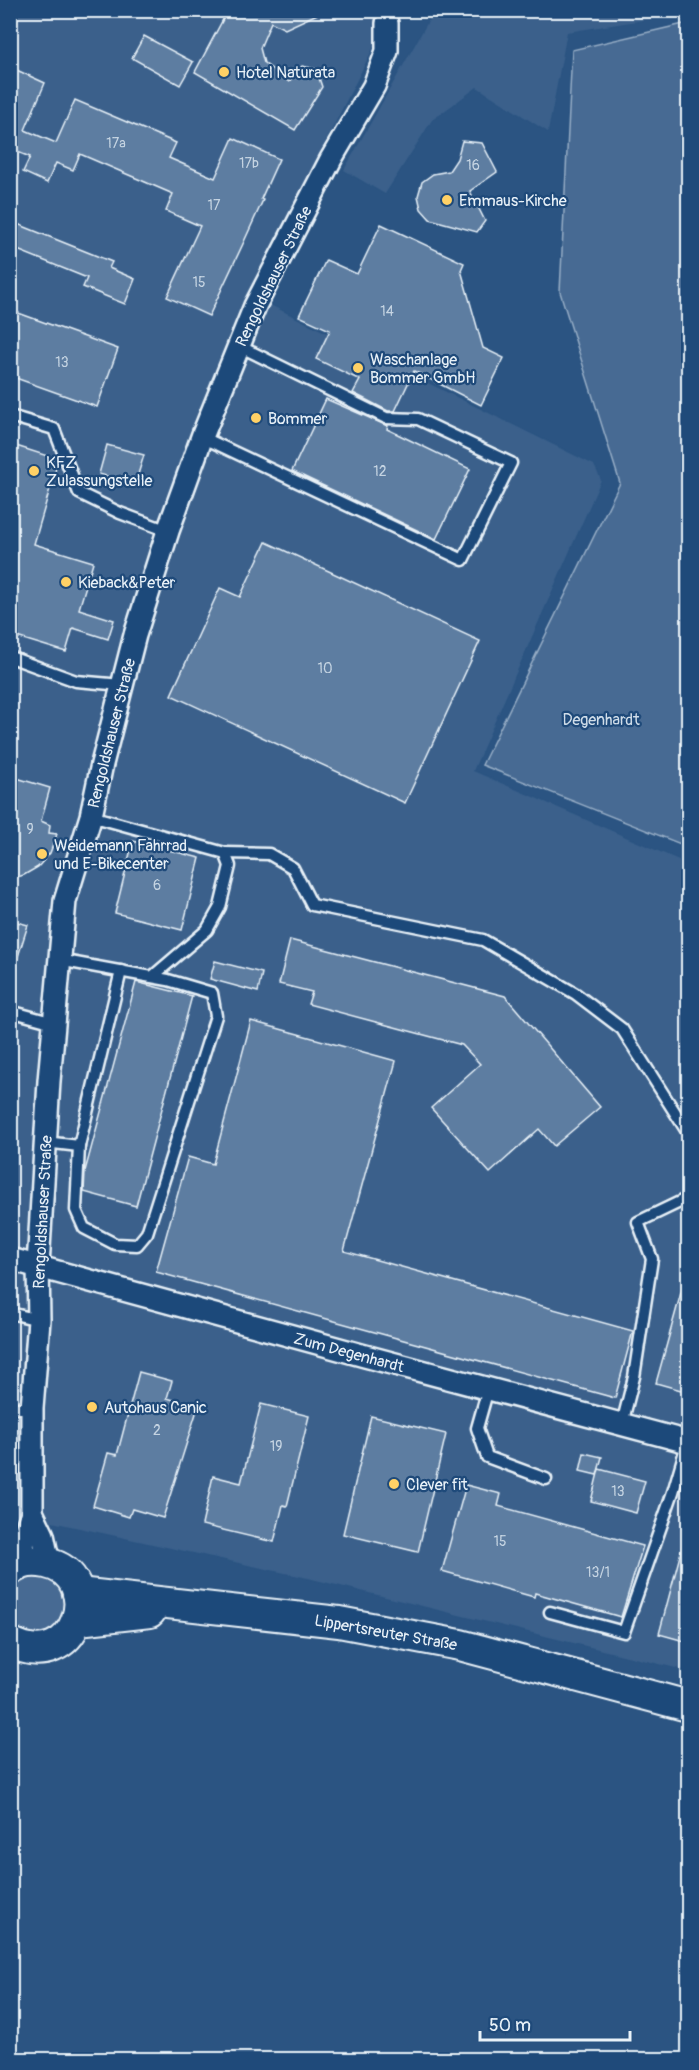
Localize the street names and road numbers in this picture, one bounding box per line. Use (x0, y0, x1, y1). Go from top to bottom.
street label: Rengoldshauser Straße (231, 203, 317, 350)
street label: Rengoldshauser Straße (84, 656, 140, 810)
street label: Rengoldshauser Straße (29, 1135, 57, 1289)
street label: Zum Degenhardt (291, 1329, 407, 1377)
street label: Lippertsreuter Straße (313, 1611, 459, 1655)

